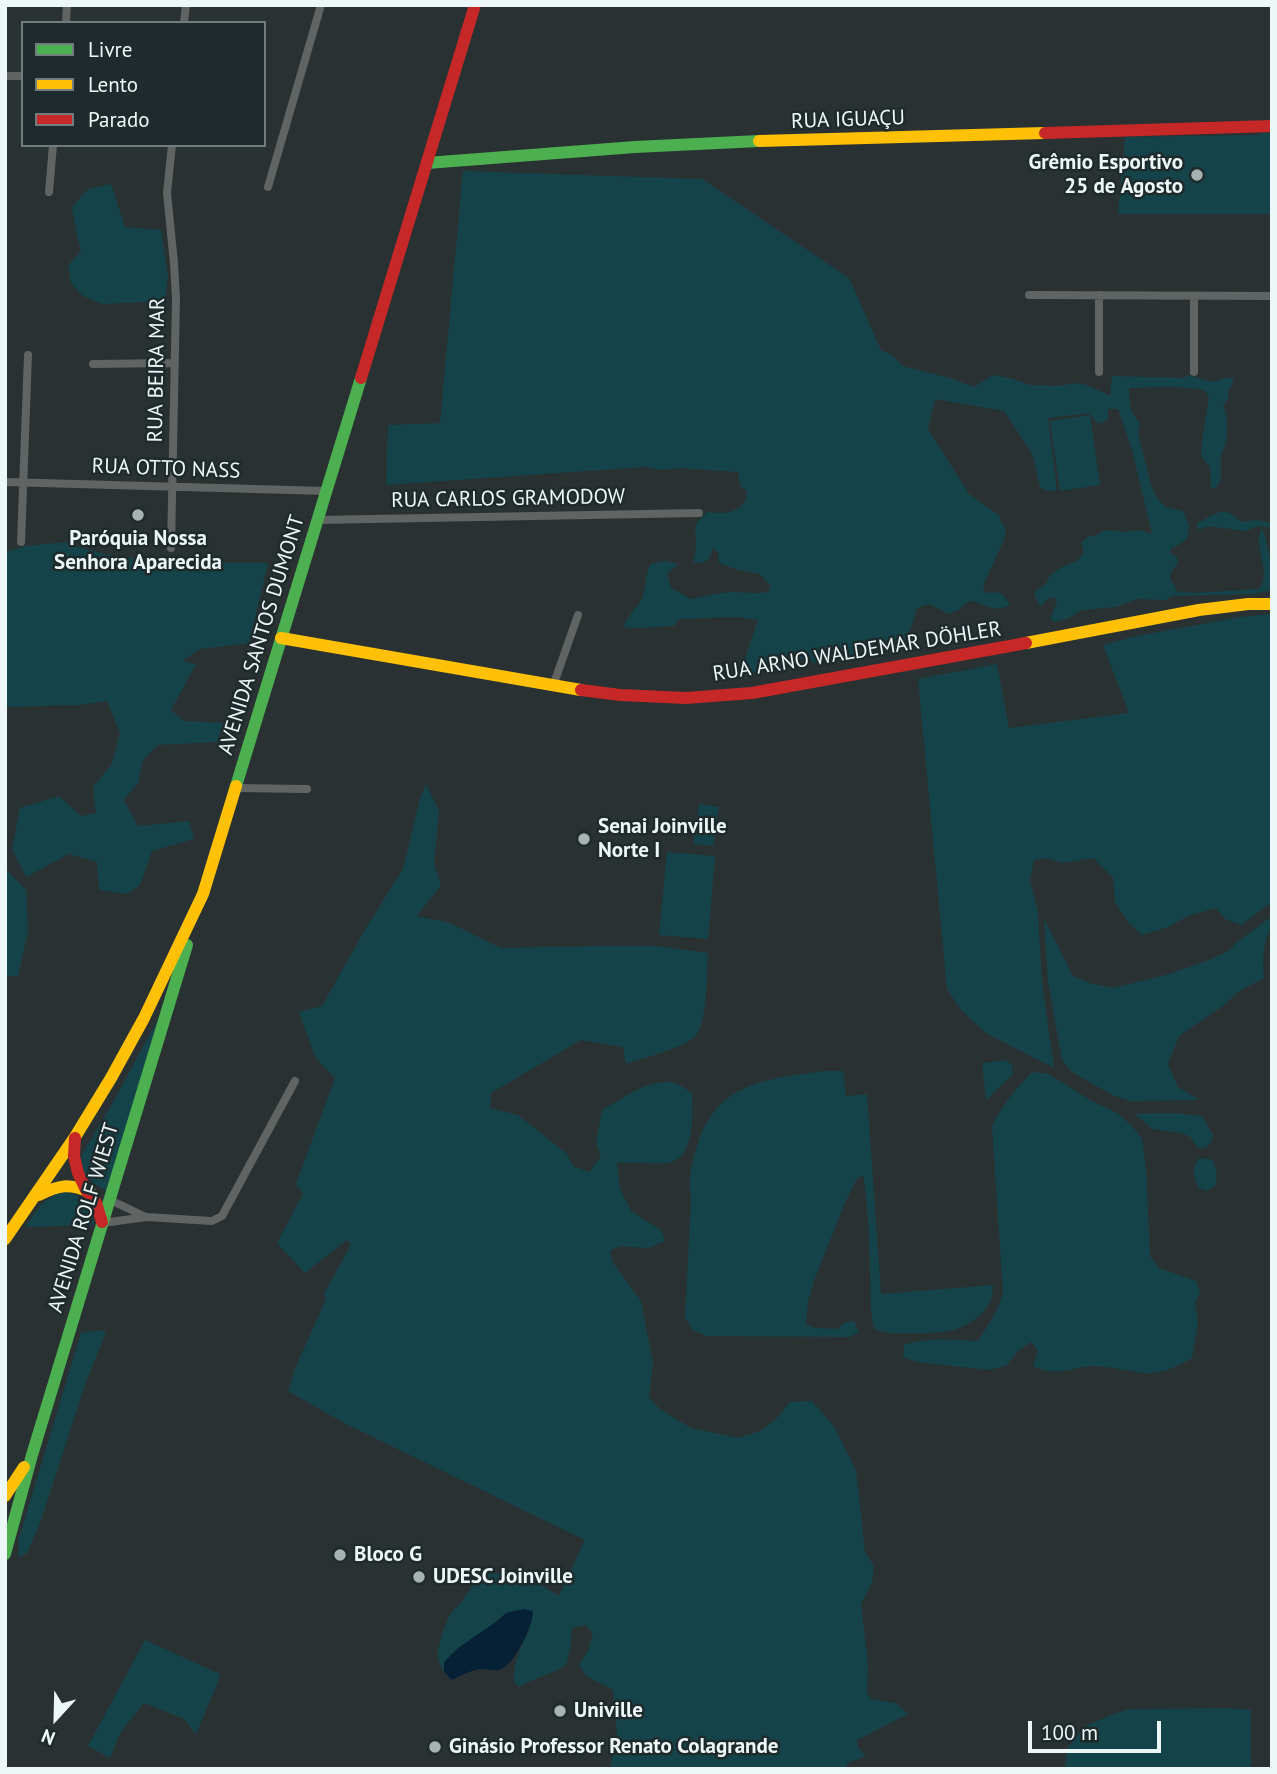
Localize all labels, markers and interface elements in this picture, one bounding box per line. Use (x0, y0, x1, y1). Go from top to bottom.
legend (21, 21, 266, 147)
text: Livre (88, 36, 132, 63)
text: Lento (88, 71, 138, 98)
street label: RUA IGUAÇU (791, 105, 905, 135)
text: Parado (88, 106, 150, 133)
place label: Grêmio Esportivo 25 de Agosto (1028, 150, 1183, 200)
marker: Grêmio Esportivo 25 de Agosto (1189, 167, 1205, 183)
street label: RUA BEIRA MAR (143, 297, 171, 443)
street label: RUA OTTO NASS (91, 454, 241, 484)
street label: RUA CARLOS GRAMODOW (391, 484, 625, 514)
marker: Paróquia Nossa Senhora Aparecida (130, 507, 146, 523)
street label: AVENIDA SANTOS DUMONT (213, 512, 311, 758)
place label: Paróquia Nossa Senhora Aparecida (54, 526, 222, 576)
street label: RUA ARNO WALDEMAR DÖHLER (711, 617, 1003, 687)
place label: Senai Joinville Norte I (598, 814, 727, 864)
marker: Senai Joinville Norte I (576, 831, 592, 847)
street label: AVENIDA ROLF WIEST (43, 1120, 125, 1316)
place label: Bloco G (354, 1542, 422, 1568)
marker: Bloco G (332, 1547, 348, 1563)
place label: UDESC Joinville (433, 1564, 573, 1590)
marker: UDESC Joinville (411, 1569, 427, 1585)
north arrow (21, 1683, 91, 1753)
place label: Univille (574, 1698, 643, 1724)
marker: Univille (552, 1703, 568, 1719)
scale bar (1032, 1708, 1165, 1752)
text: 100 m (1041, 1719, 1098, 1746)
text: N (38, 1724, 58, 1751)
place label: Ginásio Professor Renato Colagrande (449, 1734, 778, 1760)
marker: Ginásio Professor Renato Colagrande (427, 1739, 443, 1755)

